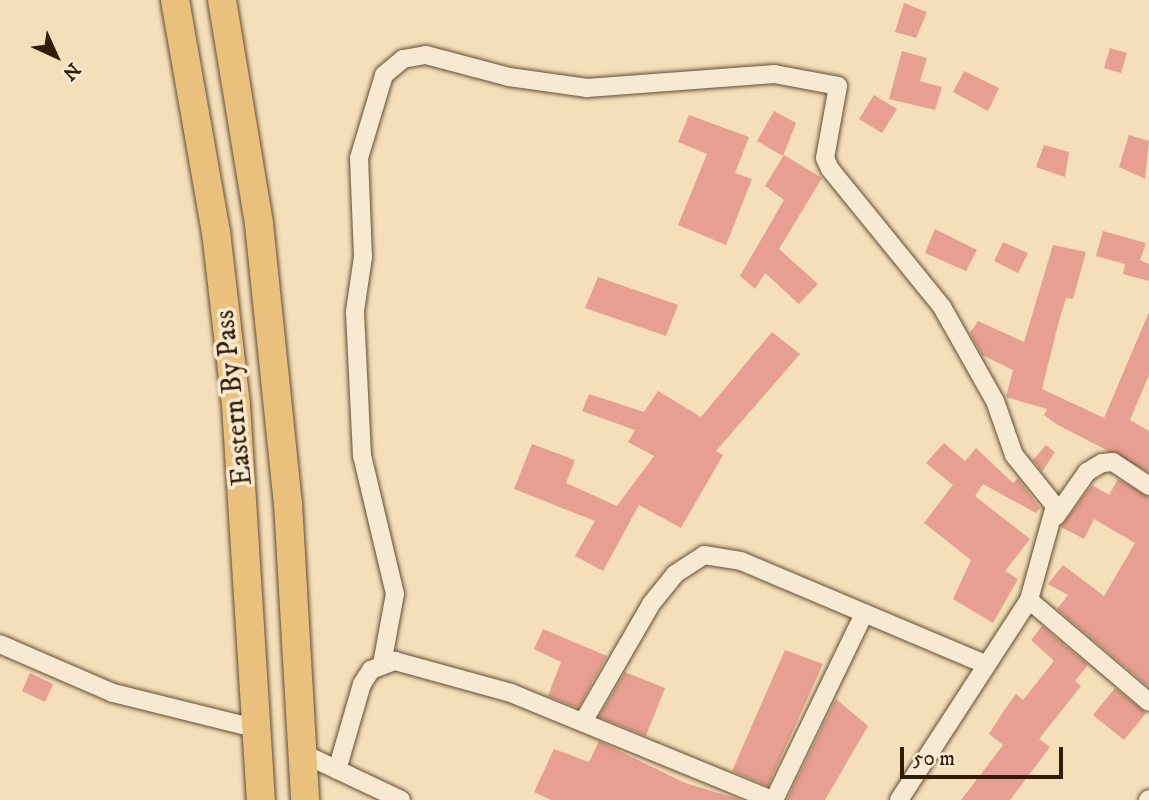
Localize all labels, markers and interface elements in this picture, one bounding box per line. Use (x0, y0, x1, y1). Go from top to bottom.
north arrow (21, 21, 91, 91)
text: N (58, 58, 85, 85)
street label: Eastern By Pass (208, 308, 260, 488)
scale bar (904, 734, 1067, 778)
text: 50 m (913, 746, 955, 772)

